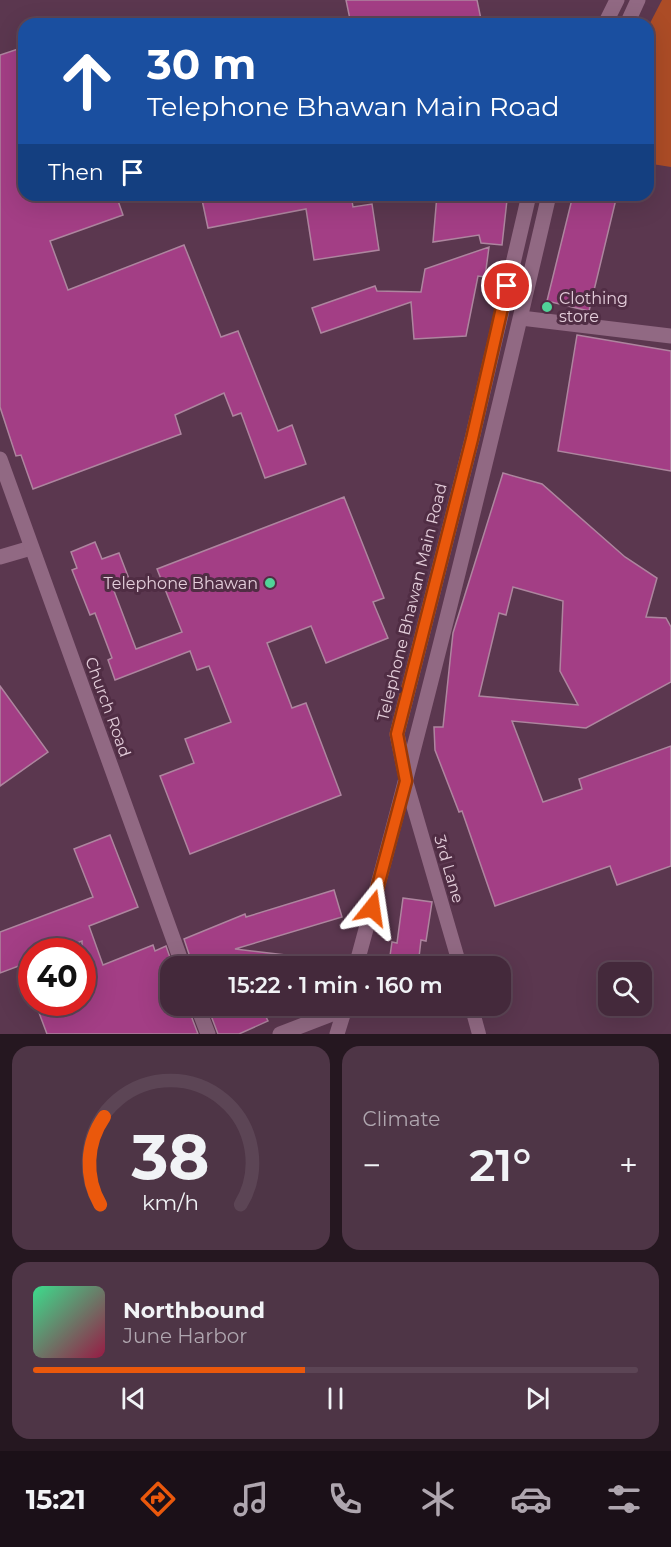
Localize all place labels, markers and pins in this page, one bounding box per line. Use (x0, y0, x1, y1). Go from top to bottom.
pin (481, 260, 532, 311)
place label: Clothing store (559, 289, 628, 326)
marker: Clothing store (540, 300, 554, 314)
place label: Telephone Bhawan (104, 574, 258, 593)
marker: Telephone Bhawan (263, 576, 277, 590)

